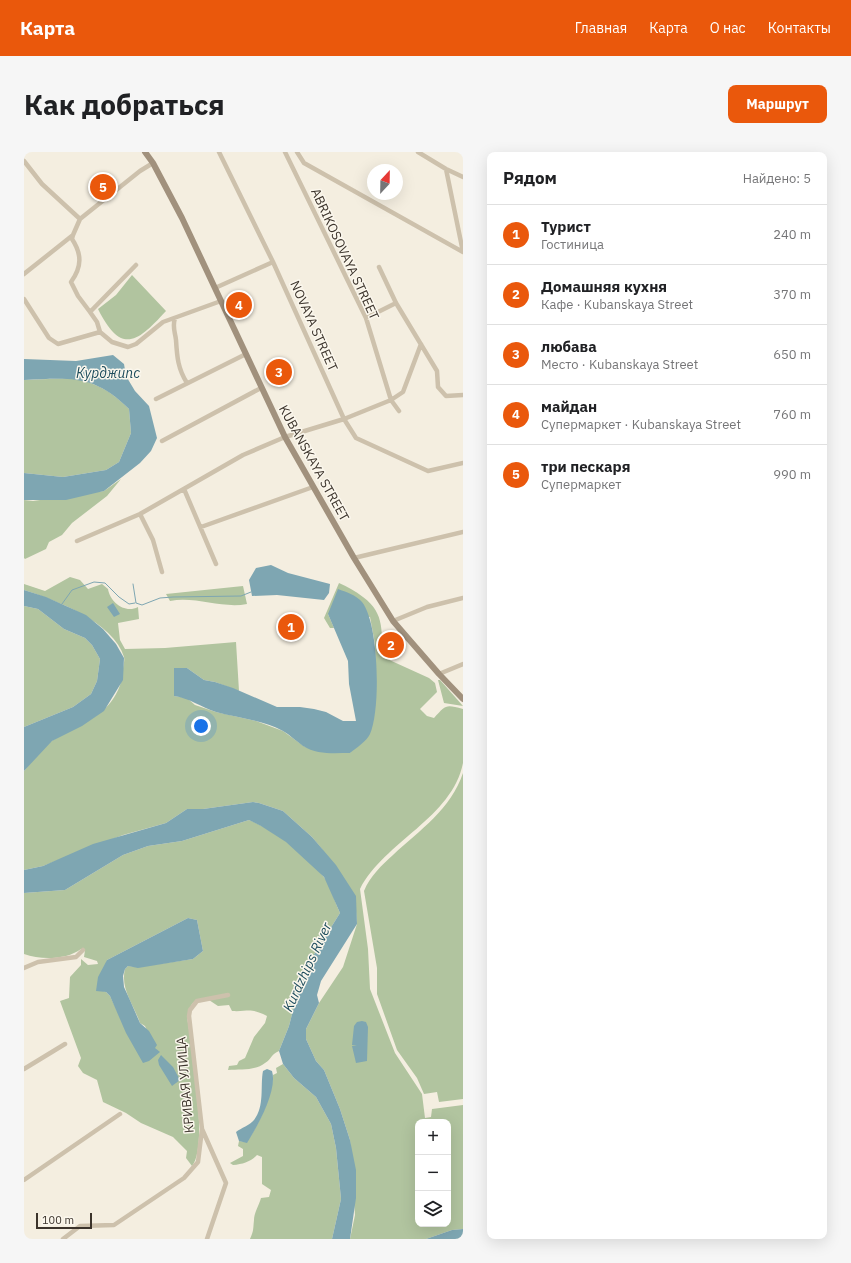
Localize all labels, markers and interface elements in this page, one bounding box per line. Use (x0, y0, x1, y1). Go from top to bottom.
text: Карта (20, 16, 75, 40)
text: Главная (575, 19, 627, 37)
text: Карта (649, 19, 688, 37)
text: О нас (710, 19, 746, 37)
text: Контакты (768, 19, 831, 37)
button: Маршрут (728, 85, 827, 123)
text: Как добраться (24, 86, 225, 123)
north arrow (367, 164, 403, 200)
text: Рядом (503, 167, 557, 189)
text: Найдено: 5 (743, 170, 811, 187)
pin: 5 (90, 172, 116, 202)
street label: ABRIKOSOVAYA STREET (307, 186, 383, 323)
text: Турист (541, 217, 591, 236)
text: 1 (512, 226, 520, 243)
text: 240 m (773, 226, 811, 243)
text: Гостиница (541, 236, 604, 253)
text: Домашняя кухня (541, 277, 667, 296)
street label: NOVAYA STREET (286, 278, 342, 374)
text: 2 (512, 286, 520, 303)
text: 370 m (773, 286, 811, 303)
pin: 4 (226, 290, 252, 320)
text: Кафе · Kubanskaya Street (541, 296, 693, 313)
text: любава (541, 337, 597, 356)
text: 3 (512, 346, 520, 363)
text: 650 m (773, 346, 811, 363)
text: Место · Kubanskaya Street (541, 356, 698, 373)
pin: 3 (266, 357, 292, 387)
water label: Курджипс (76, 364, 140, 382)
text: майдан (541, 397, 597, 416)
street label: KUBANSKAYA STREET (275, 402, 353, 525)
text: 4 (512, 406, 520, 423)
text: 760 m (773, 406, 811, 423)
text: Супермаркет · Kubanskaya Street (541, 416, 741, 433)
text: три пескаря (541, 457, 631, 476)
text: 5 (512, 466, 520, 483)
text: 990 m (773, 466, 811, 483)
text: Супермаркет (541, 476, 621, 493)
pin: 1 (278, 612, 304, 642)
pin: 2 (378, 630, 404, 660)
your location (191, 716, 211, 736)
water label: Kurdzhips River (278, 919, 336, 1014)
street label: КРИВАЯ УЛИЦА (172, 1035, 198, 1134)
map controls (415, 1119, 451, 1227)
button: + (415, 1119, 451, 1155)
button: − (415, 1155, 451, 1191)
button: layers (415, 1191, 451, 1227)
scale bar (36, 1211, 92, 1230)
text: 100 m (42, 1213, 74, 1227)

